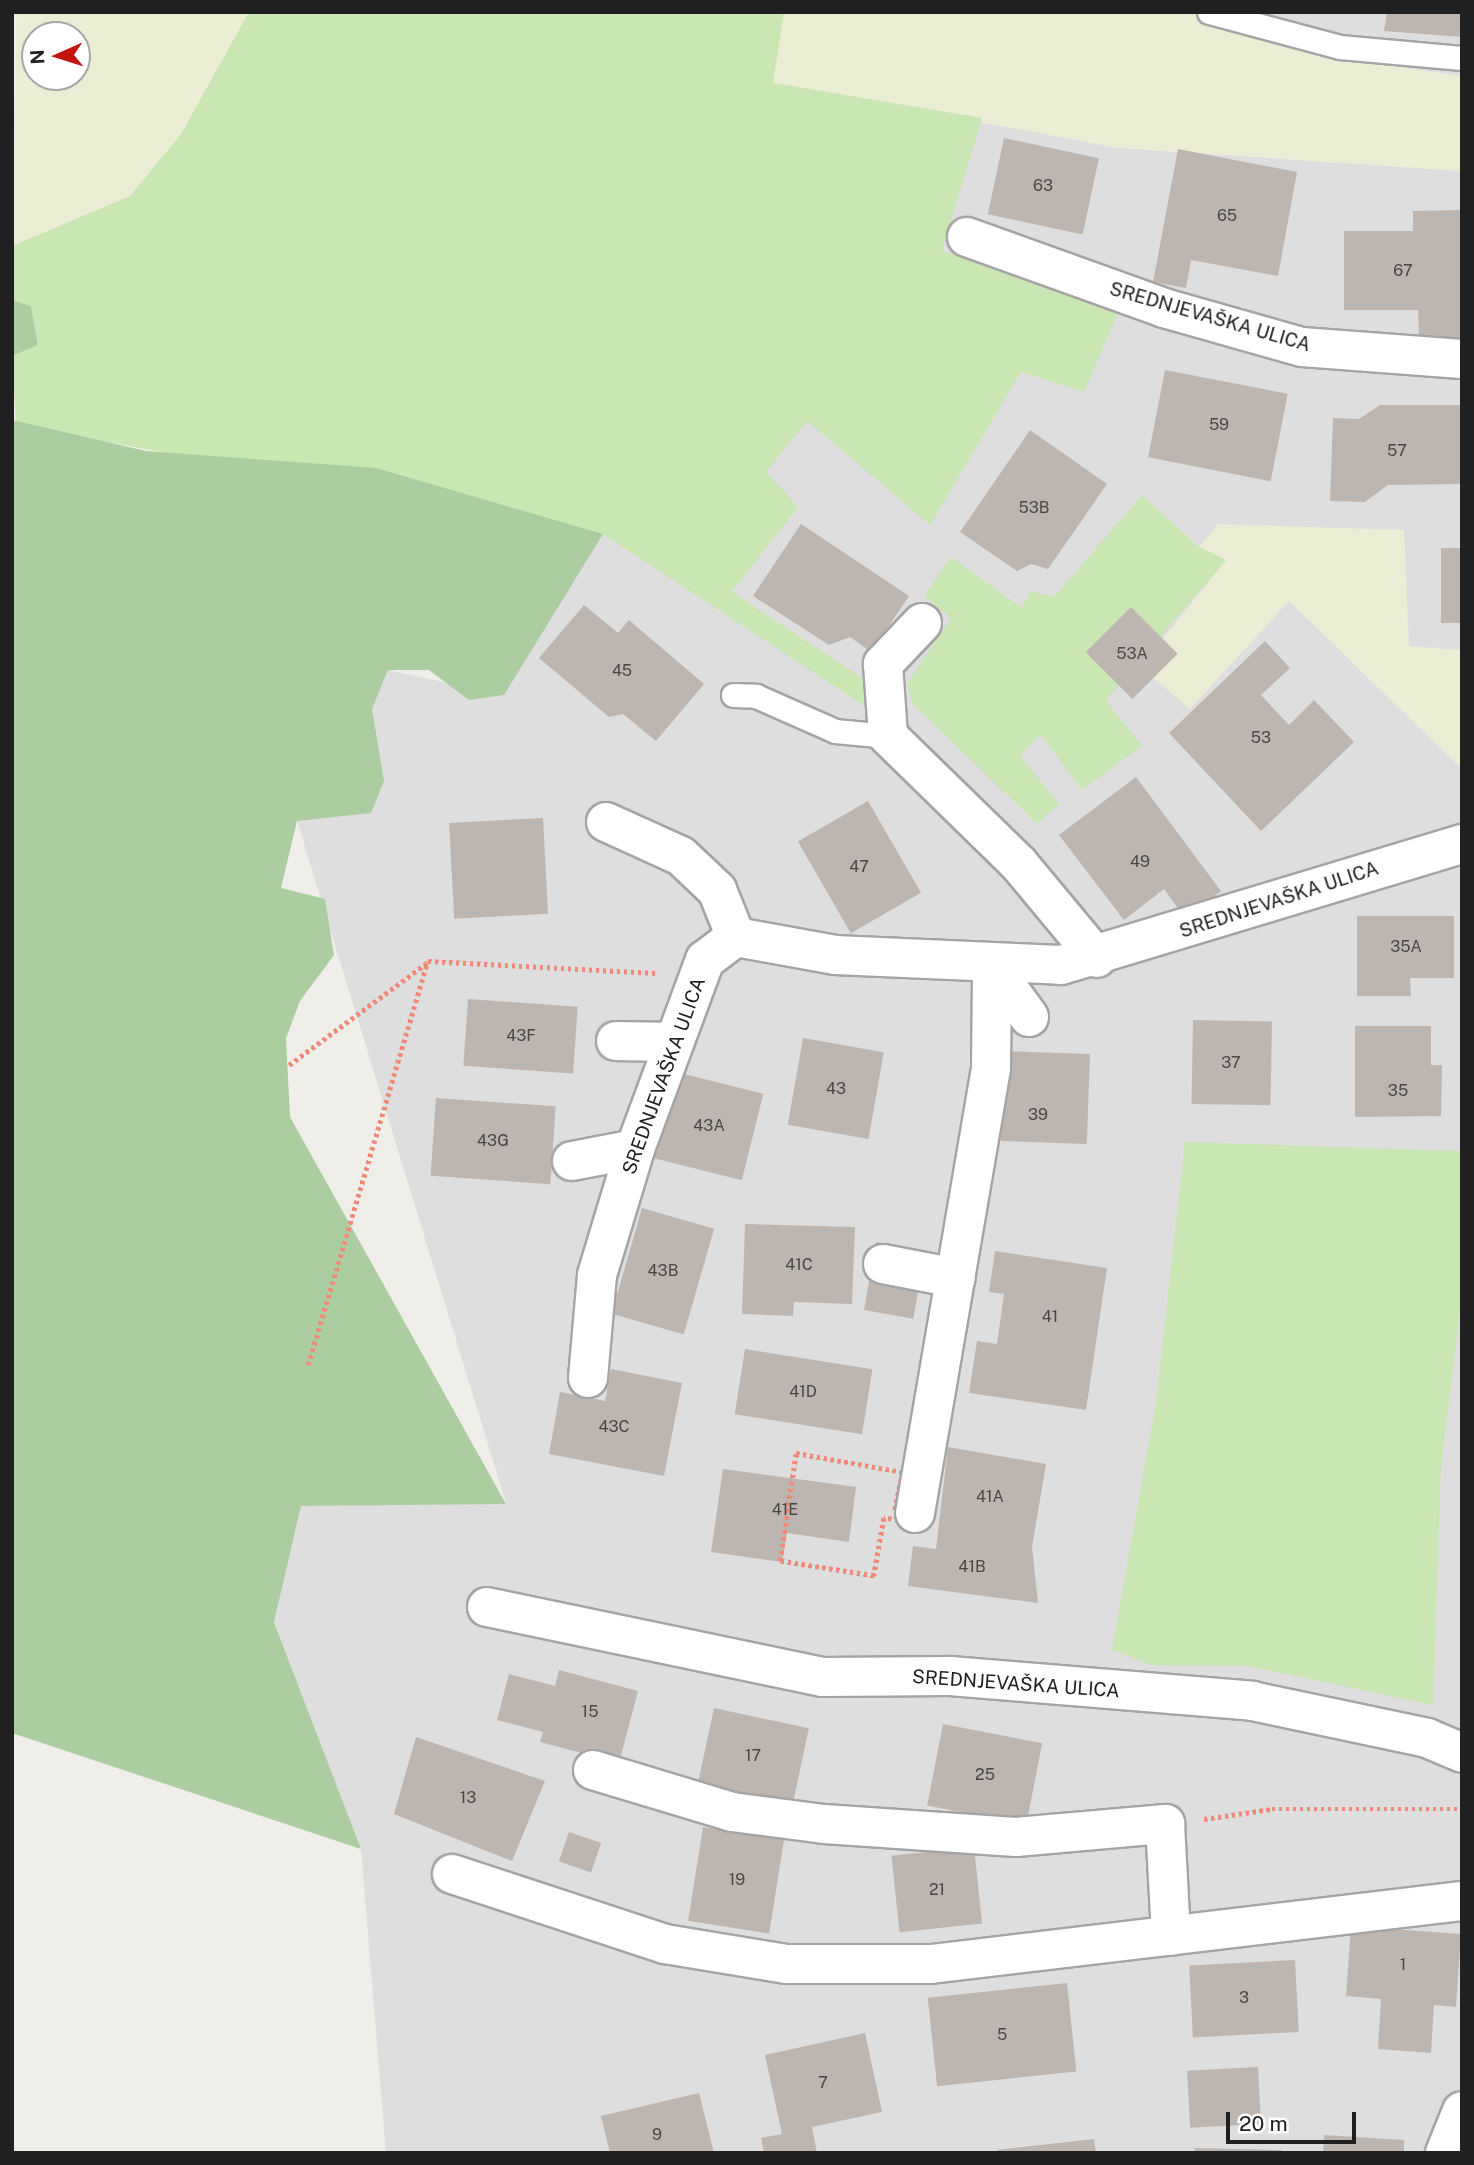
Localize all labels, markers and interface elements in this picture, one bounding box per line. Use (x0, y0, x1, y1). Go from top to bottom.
north arrow (21, 21, 91, 91)
text: N (26, 49, 48, 65)
house number: 63 (1033, 176, 1053, 196)
house number: 65 (1217, 206, 1237, 226)
house number: 67 (1393, 261, 1413, 281)
street label: SREDNJEVAŠKA ULICA (1107, 277, 1313, 357)
house number: 59 (1209, 415, 1229, 435)
house number: 57 (1387, 441, 1407, 461)
house number: 53B (1018, 498, 1050, 518)
house number: 53A (1116, 644, 1148, 664)
house number: 45 (612, 661, 632, 681)
house number: 53 (1251, 728, 1271, 748)
house number: 49 (1130, 852, 1150, 872)
house number: 47 (849, 857, 869, 877)
street label: SREDNJEVAŠKA ULICA (1177, 857, 1381, 943)
house number: 35A (1390, 937, 1422, 957)
street label: SREDNJEVAŠKA ULICA (618, 974, 710, 1178)
house number: 43F (506, 1026, 536, 1046)
house number: 37 (1221, 1053, 1241, 1073)
house number: 43 (826, 1079, 846, 1099)
house number: 35 (1388, 1081, 1408, 1101)
house number: 39 (1028, 1105, 1048, 1125)
house number: 43A (693, 1116, 725, 1136)
house number: 43G (477, 1131, 509, 1151)
house number: 41C (785, 1255, 813, 1275)
house number: 43B (648, 1261, 678, 1281)
house number: 41 (1042, 1307, 1058, 1327)
house number: 41D (789, 1382, 817, 1402)
house number: 43C (598, 1417, 630, 1437)
house number: 41A (976, 1487, 1004, 1507)
house number: 41E (772, 1500, 798, 1520)
house number: 41B (958, 1557, 986, 1577)
street label: SREDNJEVAŠKA ULICA (911, 1665, 1121, 1703)
house number: 15 (582, 1702, 598, 1722)
house number: 17 (745, 1746, 761, 1766)
house number: 25 (975, 1765, 995, 1785)
house number: 13 (460, 1788, 476, 1808)
house number: 19 (729, 1870, 745, 1890)
house number: 21 (929, 1880, 945, 1900)
house number: 1 (1400, 1955, 1406, 1975)
house number: 3 (1239, 1988, 1249, 2008)
house number: 5 (997, 2025, 1007, 2045)
house number: 7 (818, 2073, 828, 2093)
scale bar (1229, 2098, 1358, 2142)
text: 20 m (1239, 2111, 1288, 2136)
house number: 9 (652, 2125, 662, 2145)

